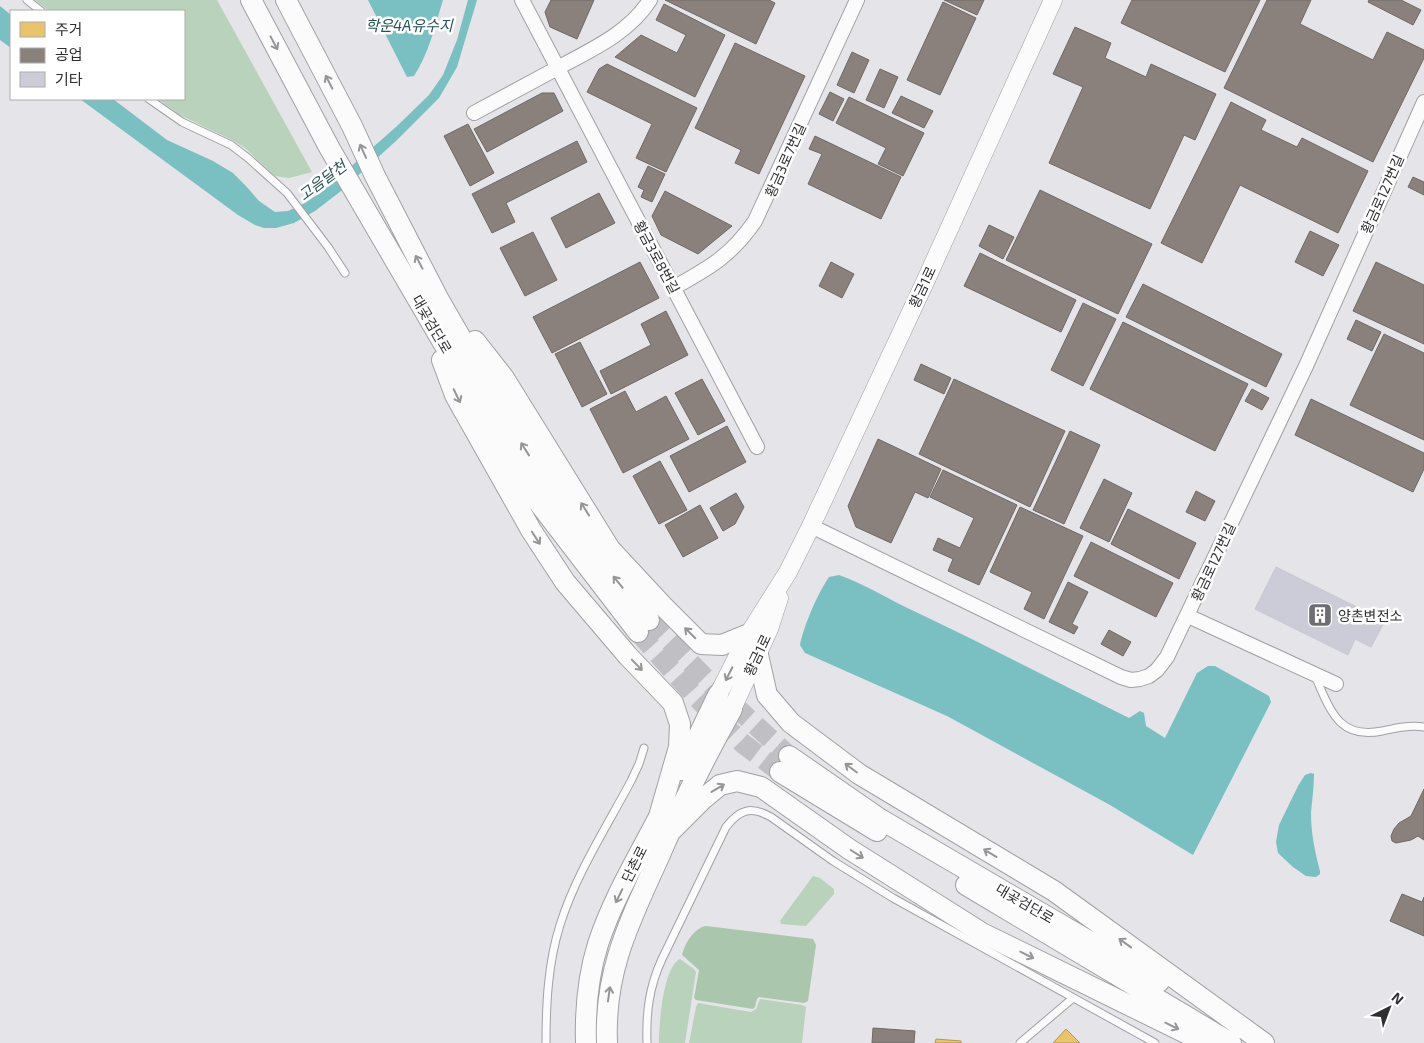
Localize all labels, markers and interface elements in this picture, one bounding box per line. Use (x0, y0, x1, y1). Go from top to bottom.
legend (10, 10, 185, 100)
water label: 학운4A유수지 (365, 16, 454, 34)
text: 주거 (55, 20, 83, 38)
one-way arrow (269, 35, 279, 50)
text: 공업 (55, 45, 83, 63)
text: 기타 (55, 70, 83, 88)
one-way arrow (324, 75, 334, 90)
street label: 황금3로7번길 (761, 120, 809, 200)
one-way arrow (358, 144, 368, 159)
street label: 황금로127번길 (1357, 152, 1407, 236)
water label: 고음달천 (295, 155, 351, 204)
street label: 황금3로8번길 (631, 217, 683, 297)
one-way arrow (414, 255, 423, 270)
street label: 황금1로 (905, 263, 939, 311)
street label: 대곶검단로 (409, 292, 456, 356)
one-way arrow (452, 389, 462, 404)
one-way arrow (520, 442, 530, 456)
one-way arrow (580, 503, 590, 517)
street label: 황금로127번길 (1187, 520, 1239, 604)
one-way arrow (531, 531, 541, 545)
one-way arrow (613, 576, 624, 589)
building icon: 양촌변전소 (1307, 602, 1333, 628)
place label: 양촌변전소 (1338, 607, 1403, 624)
one-way arrow (683, 627, 696, 639)
street label: 황금1로 (740, 631, 774, 679)
one-way arrow (631, 659, 643, 671)
one-way arrow (723, 667, 733, 682)
one-way arrow (845, 763, 858, 774)
one-way arrow (710, 783, 725, 793)
street label: 단촌로 (618, 843, 650, 885)
one-way arrow (983, 848, 997, 858)
one-way arrow (849, 849, 863, 859)
street label: 대곶검단로 (993, 880, 1057, 927)
one-way arrow (613, 888, 623, 903)
one-way arrow (1118, 938, 1132, 948)
one-way arrow (1019, 950, 1034, 960)
north arrow (1364, 983, 1414, 1033)
one-way arrow (604, 987, 614, 1003)
text: N (1389, 988, 1407, 1008)
one-way arrow (1165, 1021, 1180, 1031)

